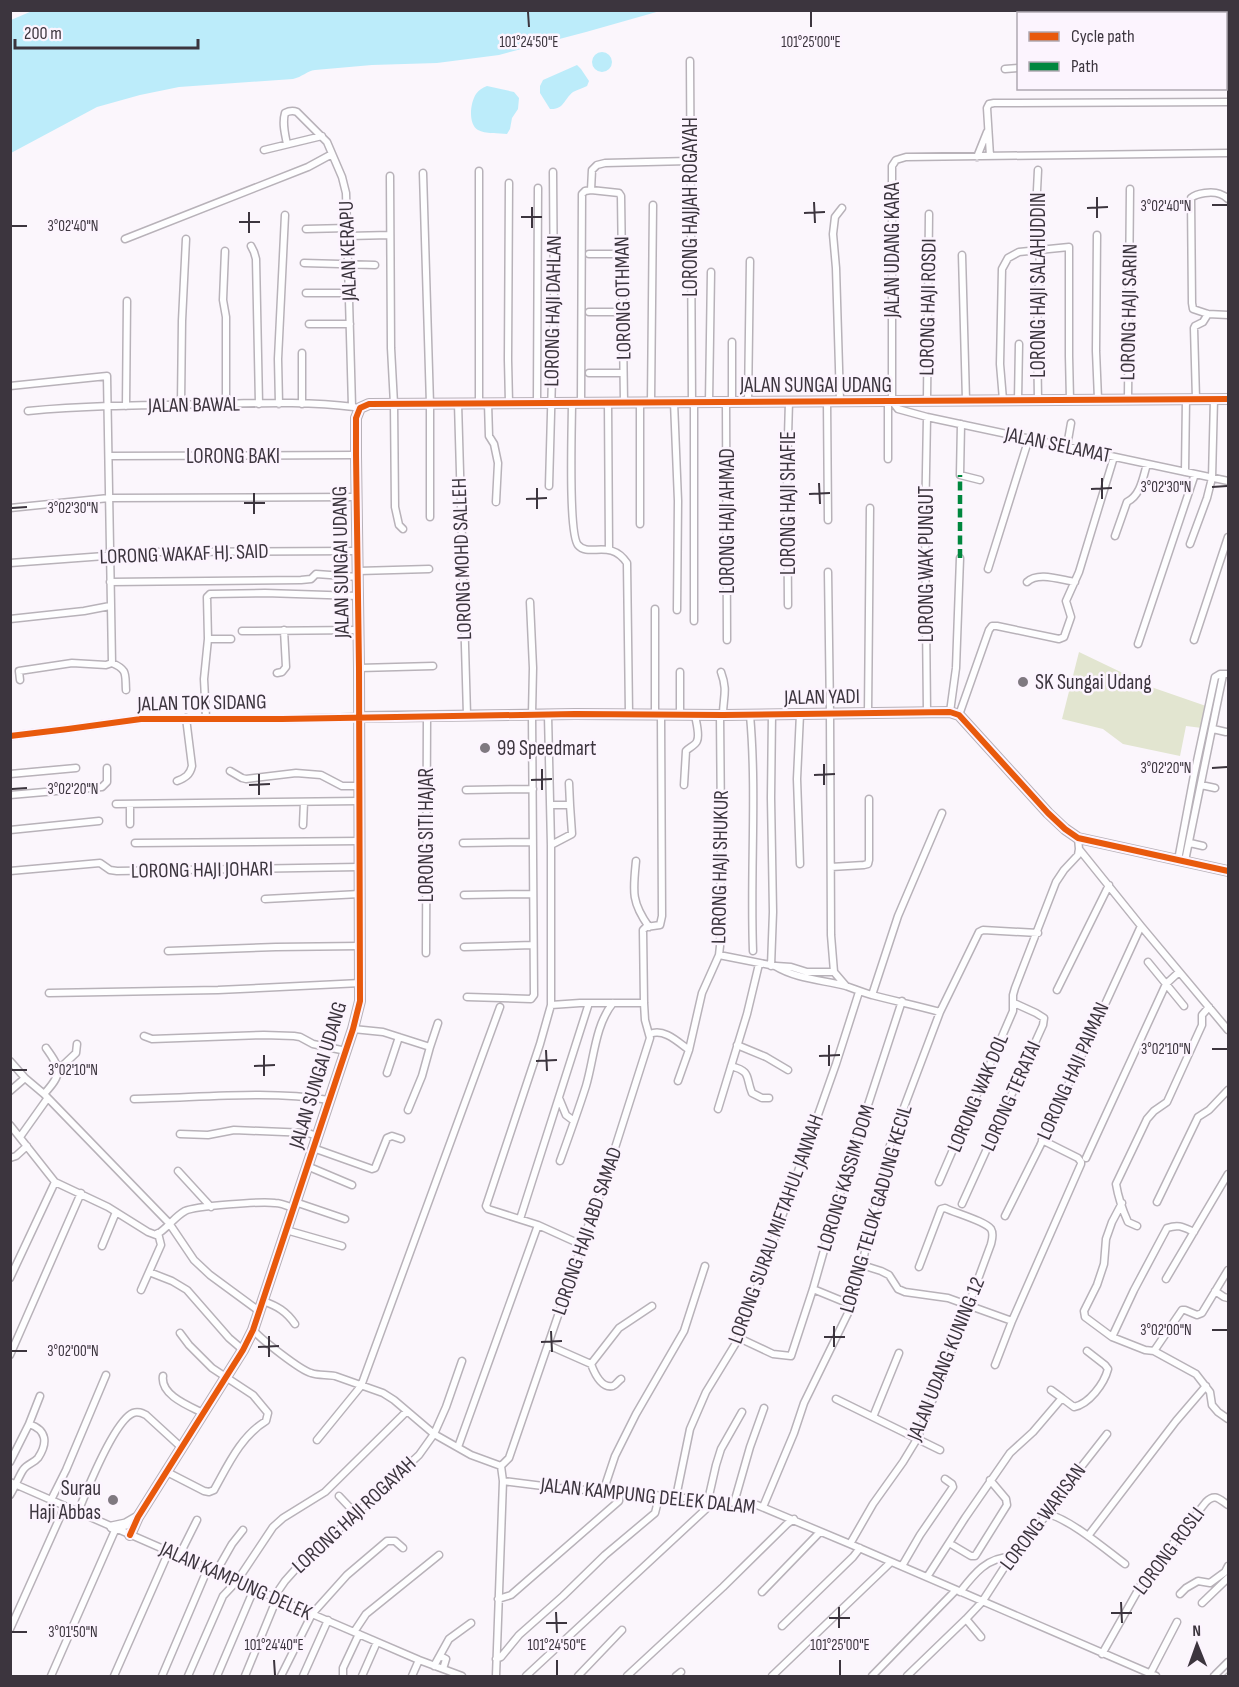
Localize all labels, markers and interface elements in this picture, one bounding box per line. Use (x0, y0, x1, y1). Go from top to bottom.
scale bar (15, 12, 198, 50)
legend (1017, 12, 1227, 90)
text: 200 m (24, 23, 62, 44)
text: Cycle path (1071, 26, 1135, 47)
text: 101°24'50"E (500, 33, 558, 52)
text: 101°25'00"E (781, 33, 841, 52)
text: Path (1071, 56, 1099, 77)
street label: LORONG HAJJAH ROGAYAH (678, 117, 703, 297)
street label: JALAN UDANG KARA (880, 181, 905, 319)
street label: LORONG HAJI SALAHUDDIN (1026, 192, 1051, 378)
text: 3°02'40"N (1141, 197, 1191, 216)
street label: JALAN KERAPU (334, 201, 362, 302)
text: 3°02'40"N (48, 217, 98, 236)
street label: LORONG HAJI DAHLAN (539, 235, 567, 387)
street label: LORONG OTHMAN (609, 236, 637, 360)
street label: LORONG HAJI ROSDI (914, 238, 942, 376)
street label: LORONG HAJI SARIN (1115, 243, 1143, 381)
street label: JALAN SUNGAI UDANG (739, 373, 892, 398)
street label: JALAN BAWAL (147, 392, 240, 418)
street label: JALAN SELAMAT (1002, 421, 1114, 469)
street label: LORONG HAJI SHAFIE (776, 431, 801, 575)
street label: LORONG BAKI (186, 444, 280, 469)
street label: LORONG HAJI AHMAD (715, 448, 740, 594)
street label: LORONG MOHD SALLEH (447, 477, 477, 641)
text: 3°02'30"N (1141, 478, 1192, 497)
street label: LORONG WAK PUNGUT (914, 485, 939, 642)
street label: JALAN SUNGAI UDANG (327, 486, 355, 639)
text: 3°02'30"N (48, 499, 99, 518)
street label: LORONG WAKAF HJ. SAID (99, 539, 269, 569)
place label: SK Sungai Udang (1035, 670, 1152, 695)
marker: SK Sungai Udang (1016, 675, 1030, 689)
street label: JALAN YADI (783, 684, 860, 710)
street label: JALAN TOK SIDANG (136, 689, 267, 717)
place label: 99 Speedmart (497, 736, 597, 761)
marker: 99 Speedmart (478, 741, 492, 755)
text: 3°02'20"N (1141, 759, 1191, 778)
street label: LORONG SITI HAJAR (414, 767, 439, 902)
text: 3°02'20"N (48, 780, 98, 799)
street label: LORONG HAJI SHUKUR (706, 790, 734, 944)
street label: LORONG HAJI JOHARI (131, 856, 273, 884)
street label: LORONG HAJI PAIMAN (1032, 998, 1114, 1144)
street label: JALAN SUNGAI UDANG (284, 999, 352, 1152)
street label: LORONG WAK DOL (942, 1030, 1014, 1156)
street label: LORONG TERATAI (976, 1037, 1046, 1155)
text: 3°02'10"N (1141, 1040, 1191, 1059)
text: 3°02'10"N (48, 1061, 98, 1080)
street label: LORONG KASSIM DOM (812, 1102, 880, 1254)
street label: LORONG TELOK GADUNG KECIL (834, 1102, 918, 1316)
street label: LORONG SURAU MIFTAHUL JANNAH (723, 1111, 829, 1347)
street label: LORONG HAJI ABD SAMAD (547, 1144, 627, 1318)
street label: JALAN UDANG KUNING 12 (901, 1274, 990, 1445)
text: 3°02'00"N (1140, 1321, 1192, 1340)
text: 3°02'00"N (47, 1342, 99, 1361)
street label: LORONG HAJI ROGAYAH (287, 1451, 421, 1579)
street label: LORONG WARISAN (995, 1459, 1091, 1575)
street label: JALAN KAMPUNG DELEK DALAM (538, 1472, 757, 1520)
place label: Surau Haji Abbas (29, 1476, 101, 1525)
marker: Surau Haji Abbas (106, 1493, 120, 1507)
street label: LORONG ROSLI (1128, 1502, 1210, 1600)
street label: JALAN KAMPUNG DELEK (155, 1536, 316, 1626)
north arrow (1167, 1615, 1227, 1675)
text: N (1192, 1622, 1201, 1641)
text: 3°01'50"N (48, 1623, 98, 1642)
text: 101°24'40"E (244, 1636, 304, 1655)
text: 101°24'50"E (528, 1636, 586, 1655)
text: 101°25'00"E (810, 1636, 870, 1655)

